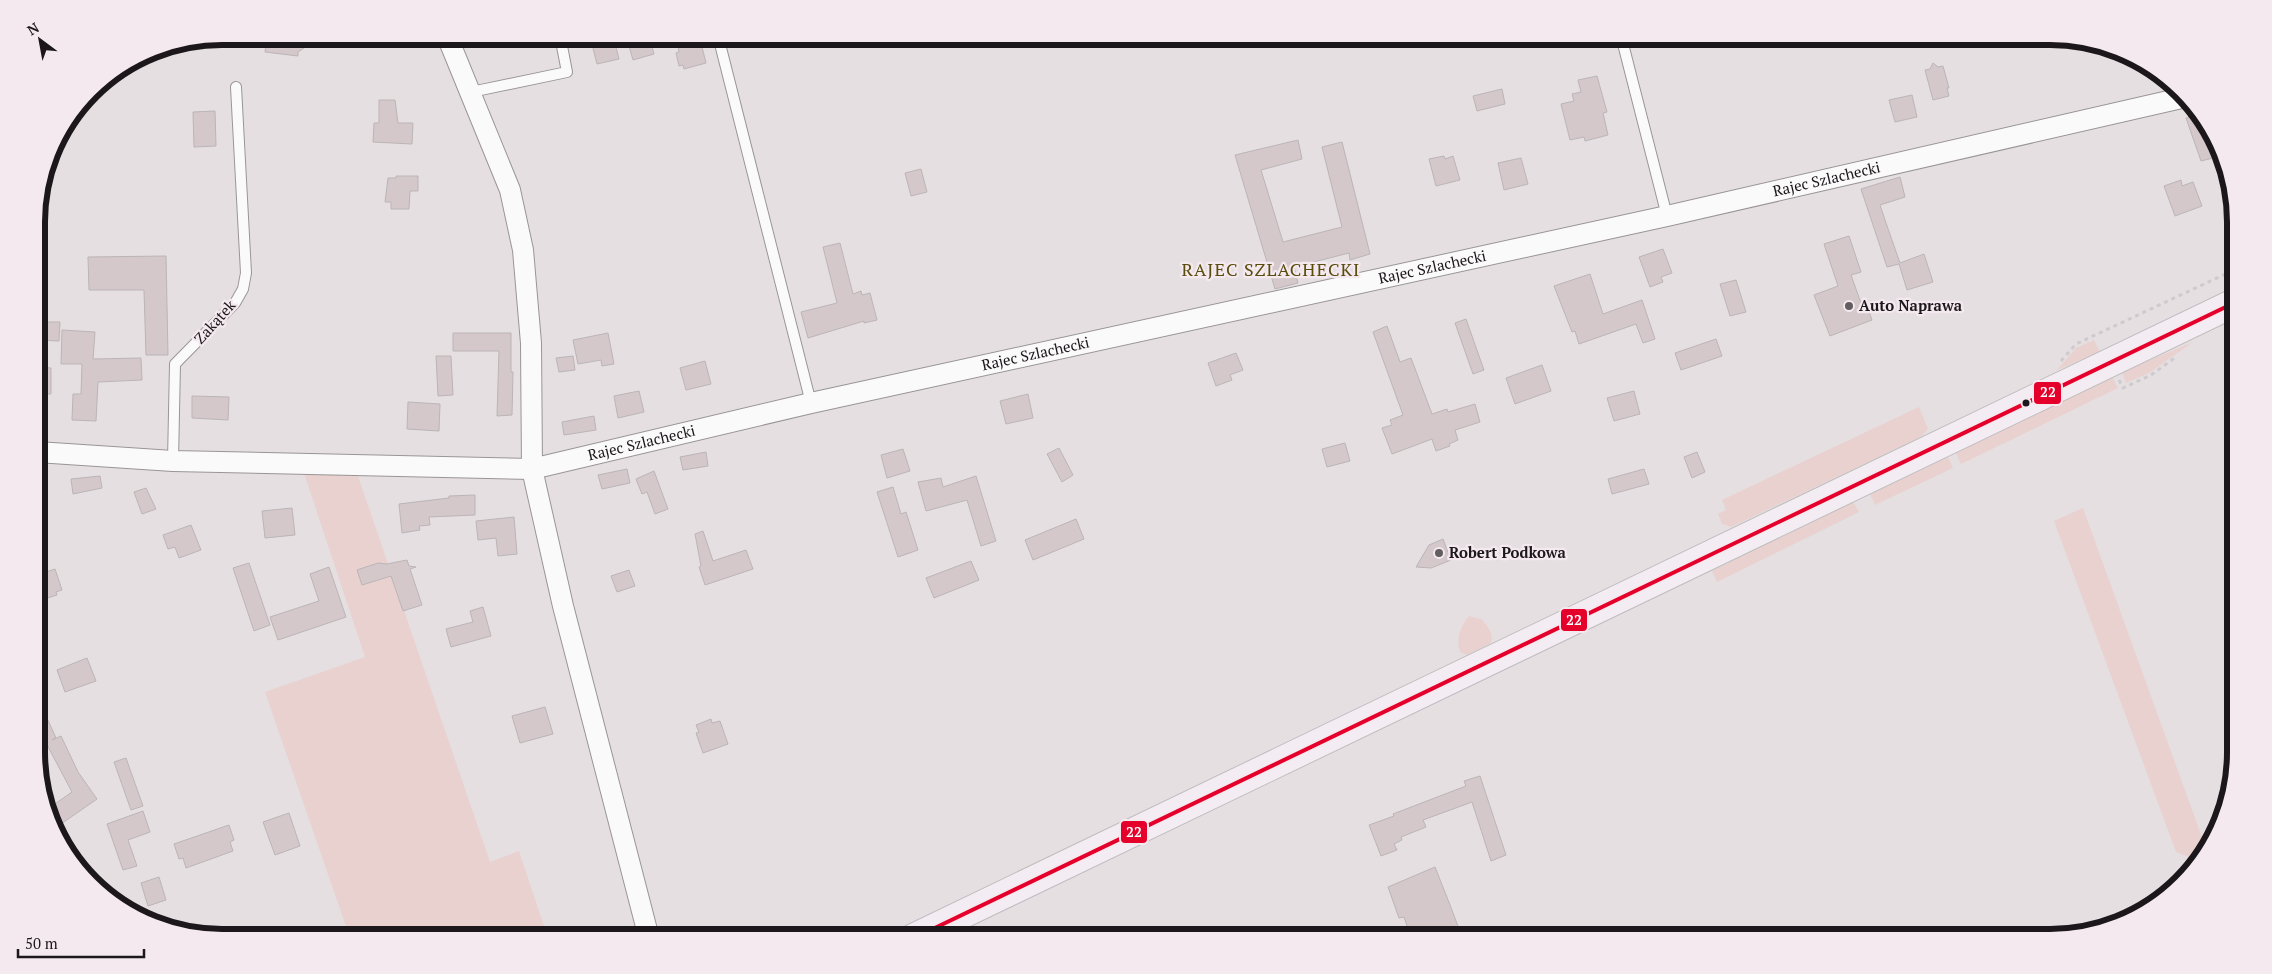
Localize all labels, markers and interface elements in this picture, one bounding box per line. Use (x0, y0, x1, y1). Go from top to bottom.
north arrow (15, 15, 65, 65)
text: N (23, 17, 43, 39)
street label: Rajec Szlachecki (1771, 156, 1882, 200)
street label: Rajec Szlachecki (1376, 245, 1488, 288)
district label: RAJEC SZLACHECKI (1182, 257, 1360, 281)
street label: Zakątek (189, 295, 240, 348)
place label: Auto Naprawa (1859, 295, 1963, 315)
marker: Auto Naprawa (1843, 300, 1855, 312)
street label: Rajec Szlachecki (980, 331, 1091, 374)
line badge: 22 (2033, 381, 2062, 405)
text: 22 (2040, 382, 2056, 401)
unlabelled marker (2021, 398, 2031, 408)
street label: Rajec Szlachecki (586, 420, 697, 464)
place label: Robert Podkowa (1449, 542, 1566, 562)
marker: Robert Podkowa (1433, 547, 1445, 559)
line badge: 22 (1560, 608, 1588, 632)
text: 22 (1566, 610, 1582, 629)
line badge: 22 (1120, 820, 1148, 844)
text: 22 (1126, 822, 1142, 841)
scale bar (18, 926, 144, 958)
text: 50 m (25, 933, 58, 953)

